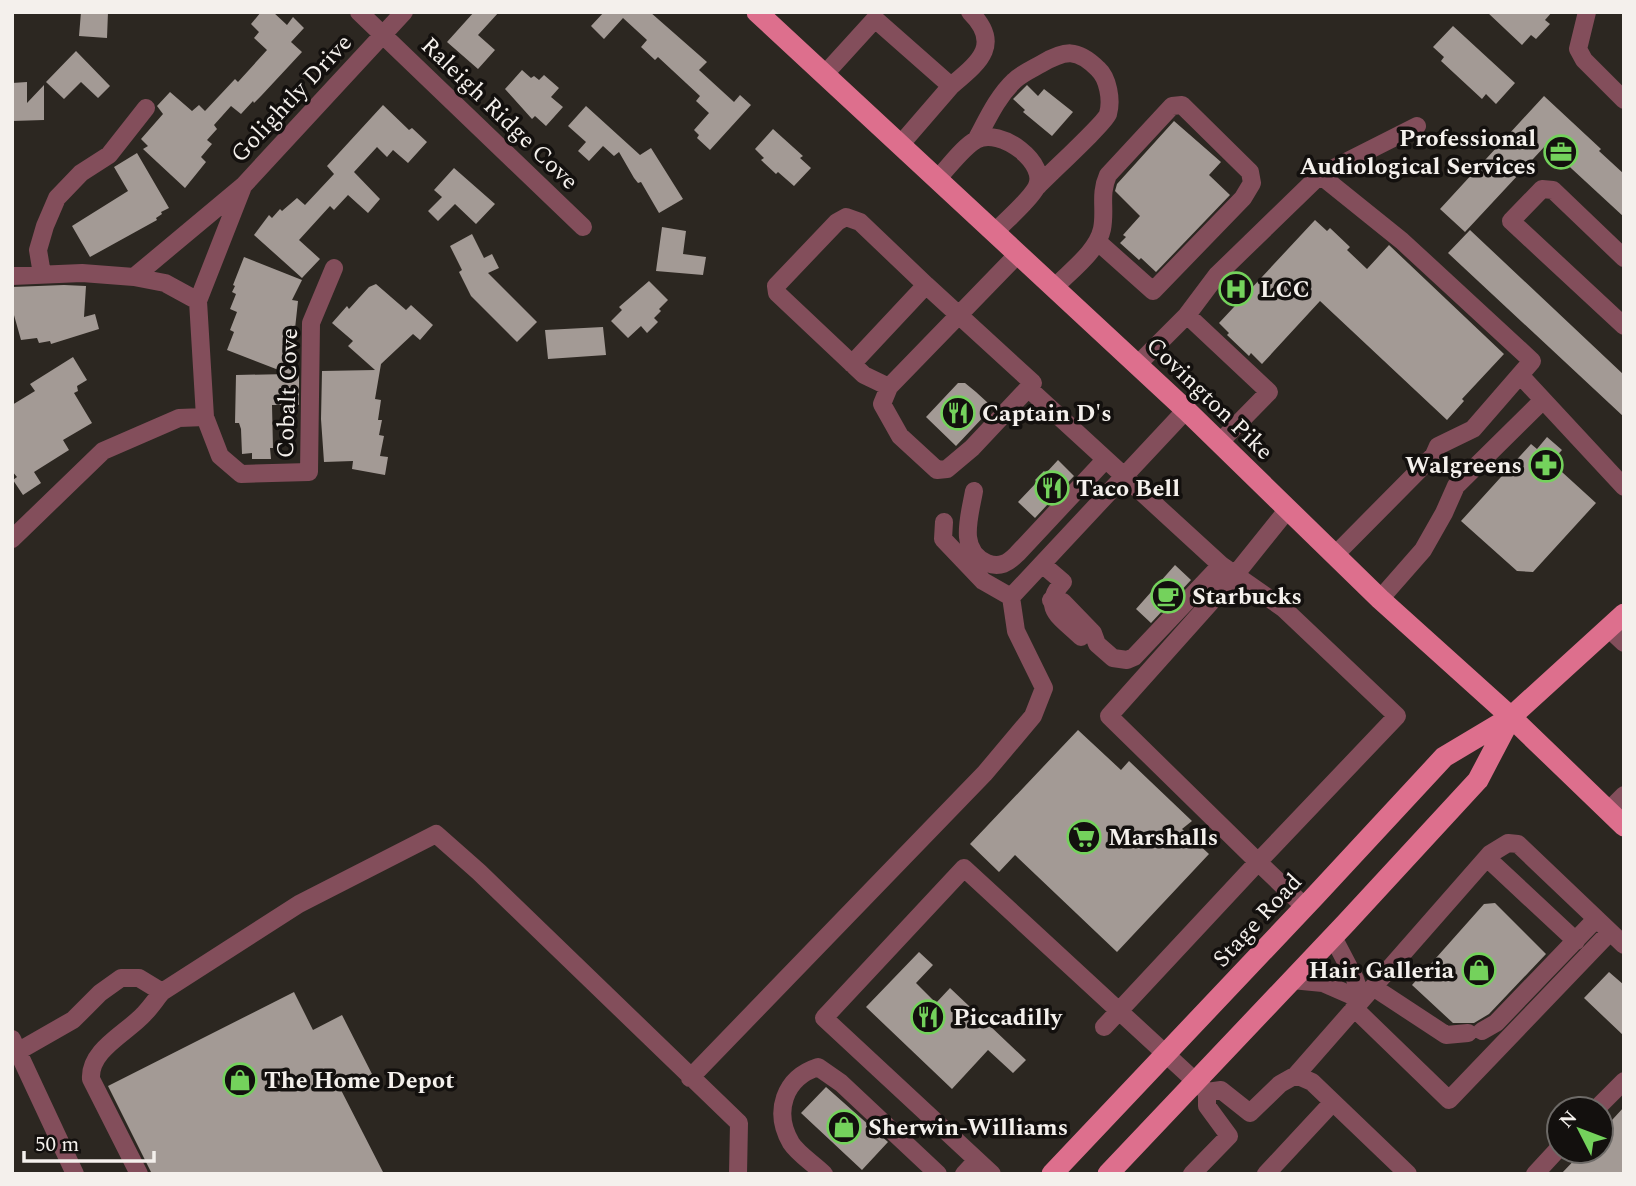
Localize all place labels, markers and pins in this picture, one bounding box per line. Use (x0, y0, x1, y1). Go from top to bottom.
place label: Professional Audiological Services (1300, 121, 1536, 185)
office icon: Professional Audiological Services (1542, 133, 1580, 171)
hospital icon: LCC (1217, 270, 1255, 308)
place label: LCC (1260, 272, 1310, 308)
restaurant icon: Captain D's (939, 394, 977, 432)
place label: Captain D's (982, 396, 1112, 432)
pharmacy icon: Walgreens (1527, 446, 1565, 484)
place label: Walgreens (1405, 448, 1522, 484)
restaurant icon: Taco Bell (1033, 469, 1071, 507)
place label: Taco Bell (1076, 471, 1180, 507)
cafe icon: Starbucks (1149, 577, 1187, 615)
place label: Starbucks (1192, 579, 1302, 615)
supermarket icon: Marshalls (1065, 818, 1103, 856)
place label: Marshalls (1108, 820, 1218, 856)
shop icon: Hair Galleria (1460, 951, 1498, 989)
place label: Hair Galleria (1309, 953, 1455, 989)
restaurant icon: Piccadilly (909, 998, 947, 1036)
place label: Piccadilly (953, 1000, 1063, 1036)
shop icon: The Home Depot (221, 1061, 259, 1099)
place label: The Home Depot (264, 1063, 454, 1099)
shop icon: Sherwin-Williams (825, 1108, 863, 1146)
place label: Sherwin-Williams (868, 1110, 1068, 1146)

